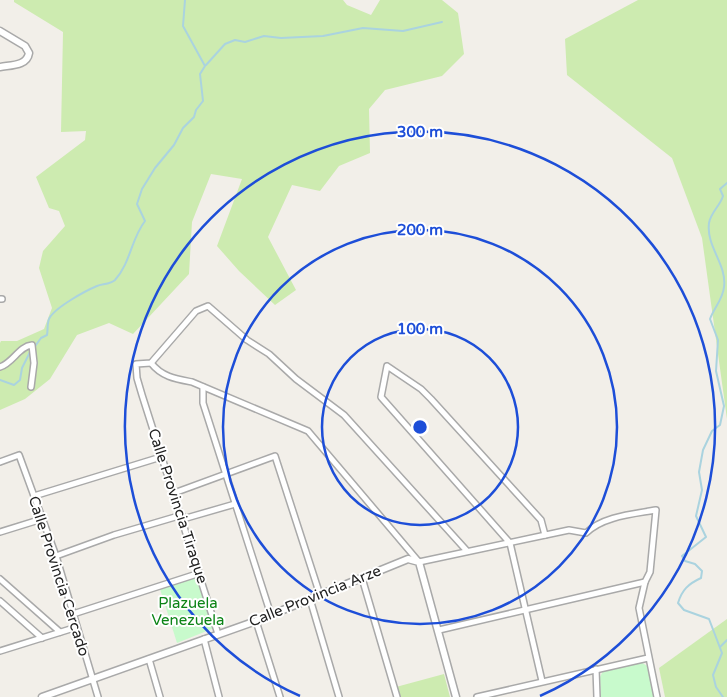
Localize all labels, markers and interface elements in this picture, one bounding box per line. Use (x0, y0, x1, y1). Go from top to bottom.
text: 300 m (397, 123, 443, 141)
text: 200 m (397, 221, 443, 239)
text: 100 m (397, 320, 443, 338)
centre of rings (411, 418, 429, 436)
street label: Calle Provincia Tiraque (144, 426, 212, 586)
street label: Calle Provincia Cercado (25, 494, 93, 658)
street label: Calle Provincia Arze (246, 561, 384, 631)
park label: Plazuela Venezuela (152, 594, 224, 629)

